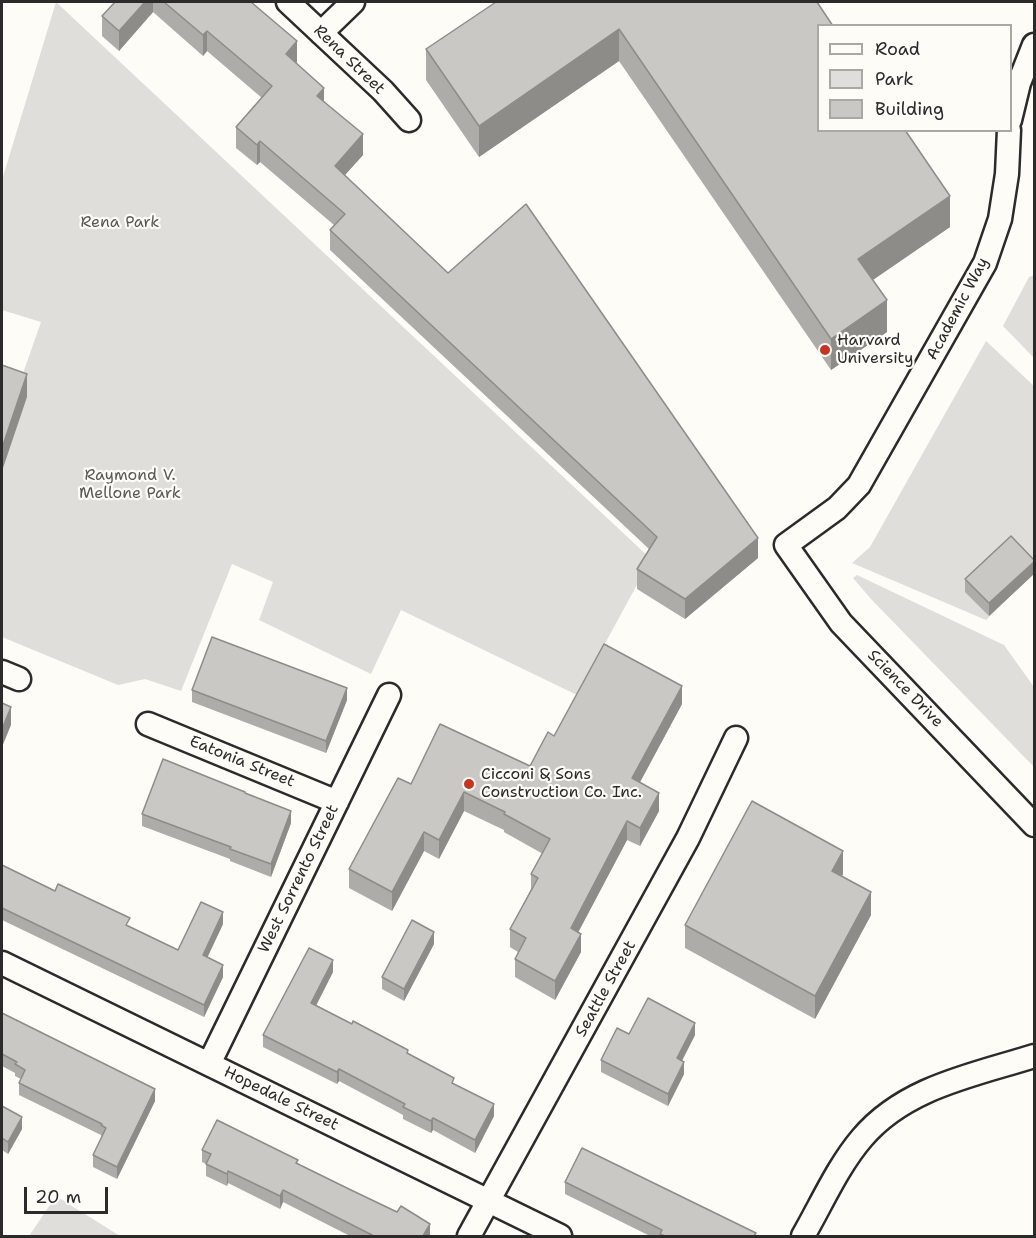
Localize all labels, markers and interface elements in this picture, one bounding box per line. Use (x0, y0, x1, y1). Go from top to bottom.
street label: Rena Street (309, 21, 389, 99)
legend (817, 24, 1012, 132)
text: Road (875, 37, 920, 61)
text: Park (875, 67, 914, 91)
text: Building (875, 97, 944, 121)
park label: Rena Park (80, 213, 160, 233)
street label: Academic Way (923, 255, 993, 363)
place label: Harvard University (837, 331, 913, 369)
marker: Harvard University (818, 343, 832, 357)
park label: Raymond V. Mellone Park (79, 466, 181, 504)
street label: Science Drive (863, 646, 947, 732)
street label: Eatonia Street (187, 732, 297, 792)
place label: Cicconi & Sons Construction Co. Inc. (481, 765, 642, 803)
marker: Cicconi & Sons Construction Co. Inc. (462, 777, 476, 791)
street label: West Sorrento Street (255, 802, 343, 956)
street label: Seattle Street (572, 938, 640, 1040)
street label: Hopedale Street (220, 1063, 342, 1135)
scale bar (27, 1175, 111, 1213)
text: 20 m (35, 1185, 81, 1209)

